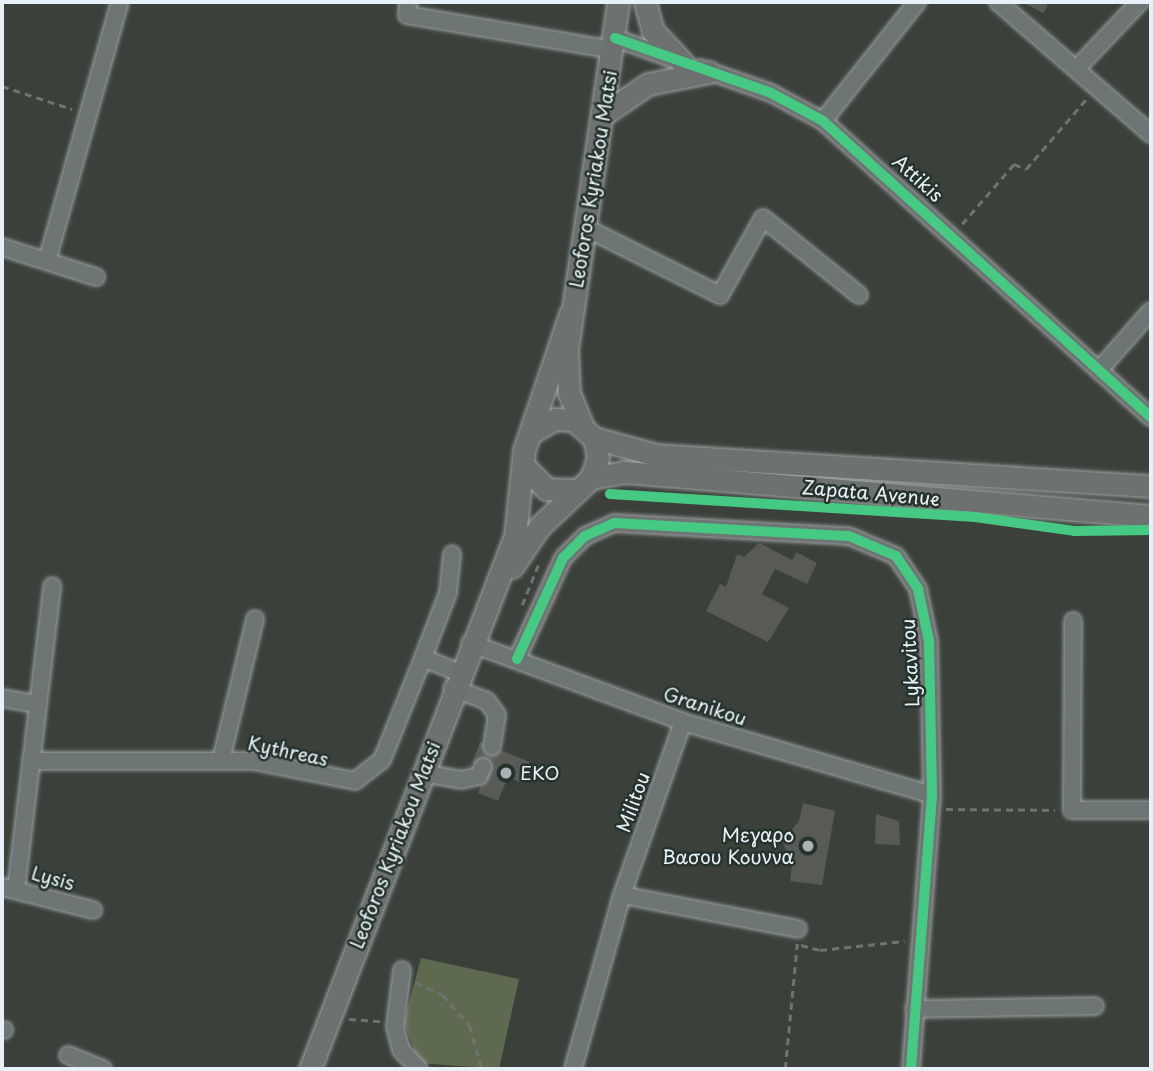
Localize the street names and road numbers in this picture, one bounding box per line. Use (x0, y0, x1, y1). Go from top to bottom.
street label: Leoforos Kyriakou Matsi (565, 69, 621, 289)
street label: Attikis (888, 150, 948, 206)
street label: Zapata Avenue (801, 476, 941, 510)
street label: Lykavitou (896, 618, 924, 708)
street label: Granikou (661, 682, 749, 730)
street label: Kythreas (246, 731, 330, 771)
street label: Leoforos Kyriakou Matsi (345, 738, 445, 952)
street label: Militou (612, 769, 654, 835)
street label: Lysis (29, 861, 77, 895)

